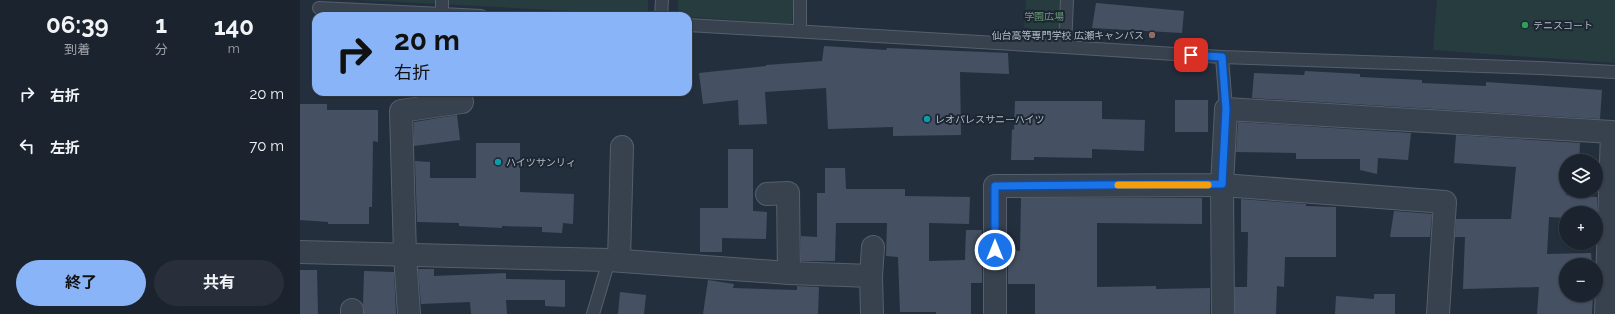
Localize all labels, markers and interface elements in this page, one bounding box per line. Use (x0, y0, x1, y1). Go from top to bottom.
text: 06:39 (46, 10, 109, 39)
text: 1 (155, 10, 167, 39)
park label: 学園広場 (1024, 11, 1064, 22)
text: 140 (214, 12, 254, 41)
marker: テニスコート (1520, 20, 1530, 30)
place label: テニスコート (1533, 20, 1593, 31)
text: 20 m (394, 24, 460, 57)
icon: right (328, 28, 380, 80)
place label: 仙台高等専門学校 広瀬キャンパス (991, 30, 1144, 41)
marker: 仙台高等専門学校 広瀬キャンパス (1147, 30, 1157, 40)
pin (1174, 38, 1208, 72)
text: m (228, 41, 240, 56)
text: 到着 (64, 42, 90, 57)
text: 分 (155, 42, 168, 57)
icon: arrive (1180, 44, 1202, 66)
text: 右折 (394, 62, 430, 83)
icon: right (16, 83, 38, 105)
text: 20 m (249, 85, 284, 103)
text: 右折 (50, 87, 80, 105)
marker: レオパレスサニーハイツ (922, 114, 932, 124)
place label: レオパレスサニーハイツ (935, 114, 1045, 125)
icon: left (16, 135, 38, 157)
text: 70 m (249, 137, 284, 155)
text: 左折 (50, 139, 80, 157)
map controls (1559, 154, 1603, 302)
button: layers (1559, 154, 1603, 198)
marker: ハイツサンリィ (493, 157, 503, 167)
place label: ハイツサンリィ (506, 157, 576, 168)
button: + (1559, 206, 1603, 250)
position arrow (974, 229, 1016, 271)
button: − (1559, 258, 1603, 302)
button: 終了 (16, 260, 146, 306)
button: 共有 (154, 260, 284, 306)

